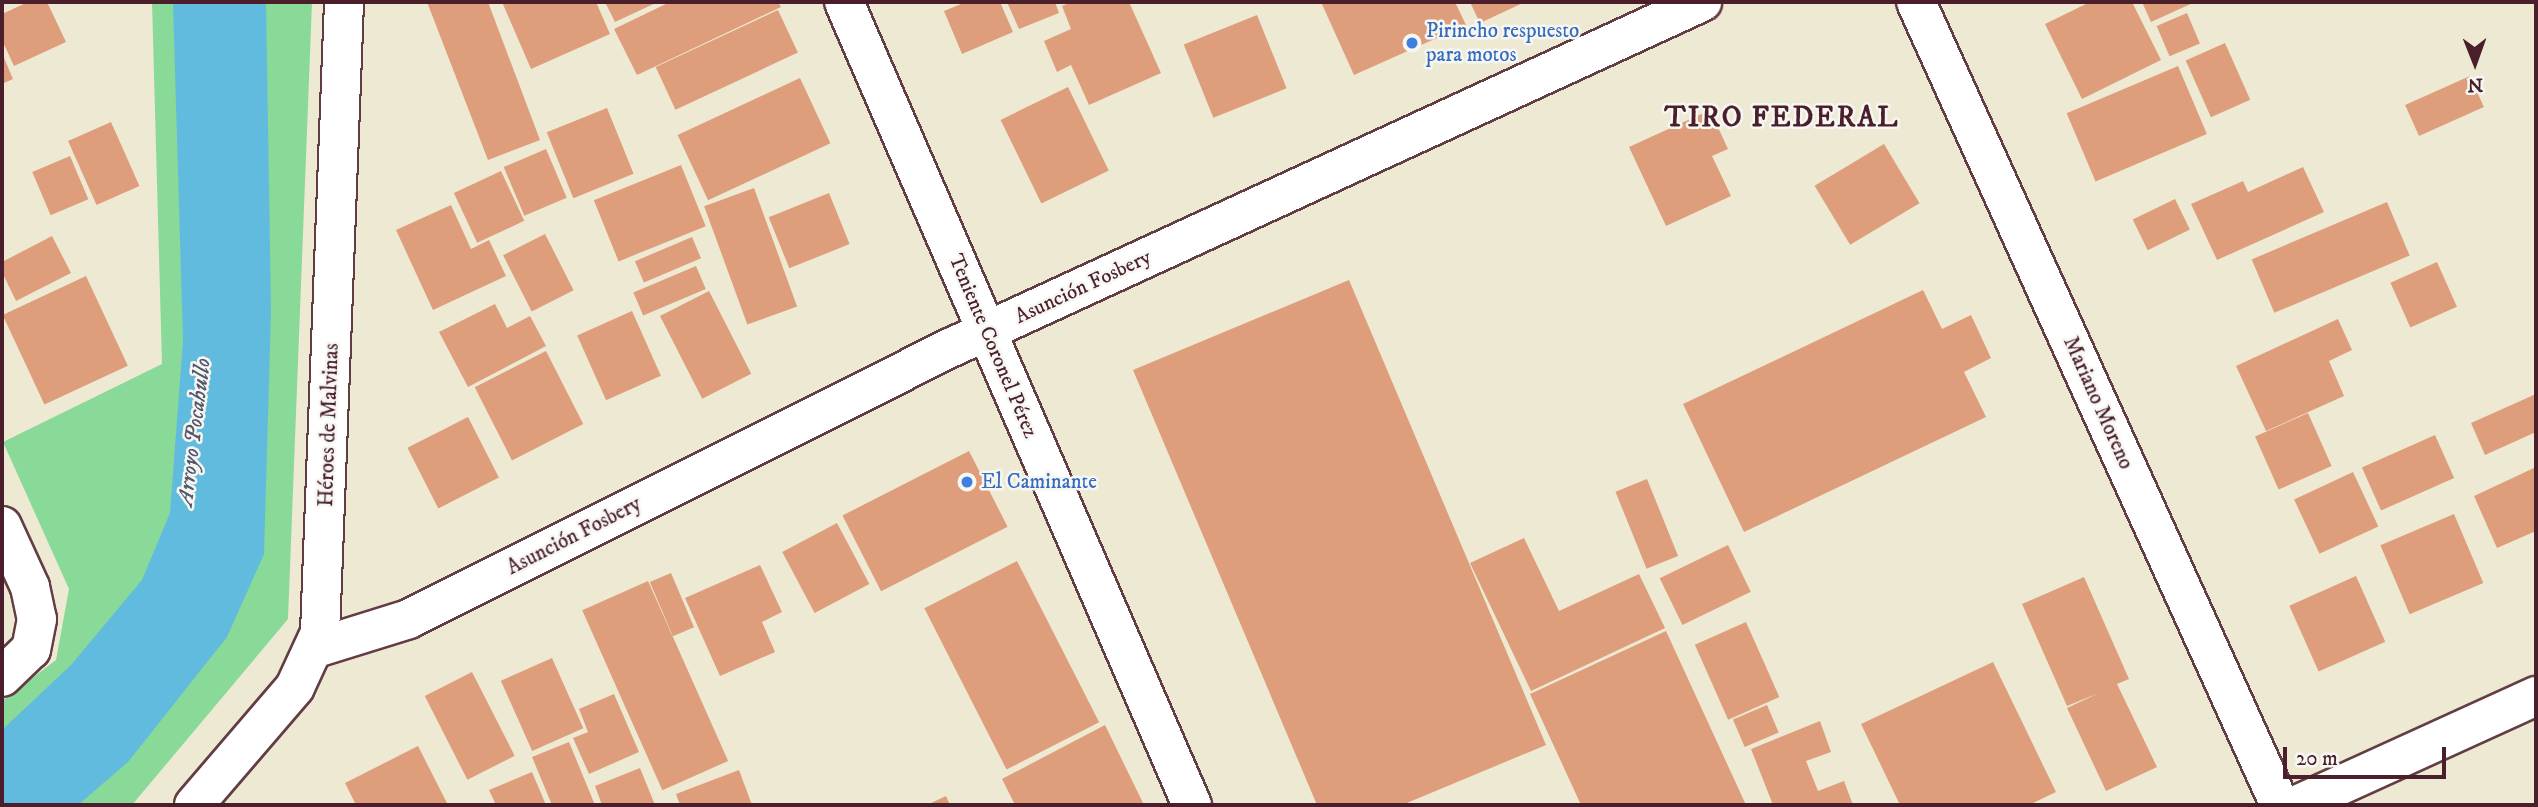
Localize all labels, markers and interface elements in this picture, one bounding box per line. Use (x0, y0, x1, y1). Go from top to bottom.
place label: Pirincho respuesto para motos (1426, 18, 1579, 68)
north arrow (2440, 28, 2510, 98)
marker: Pirincho respuesto para motos (1404, 35, 1420, 51)
text: N (2467, 73, 2483, 96)
district label: TIRO FEDERAL (1666, 101, 1898, 135)
street label: Asunción Fosbery (1011, 244, 1155, 330)
street label: Teniente Coronel Pérez (943, 250, 1043, 442)
street label: Mariano Moreno (2058, 333, 2138, 473)
street label: Héroes de Malvinas (314, 343, 344, 507)
water label: Arroyo Pocahullo (172, 357, 218, 507)
place label: El Caminante (981, 469, 1097, 495)
marker: El Caminante (959, 474, 975, 490)
street label: Asunción Fosbery (503, 491, 645, 581)
scale bar (2286, 734, 2449, 778)
text: 20 m (2296, 746, 2338, 772)

